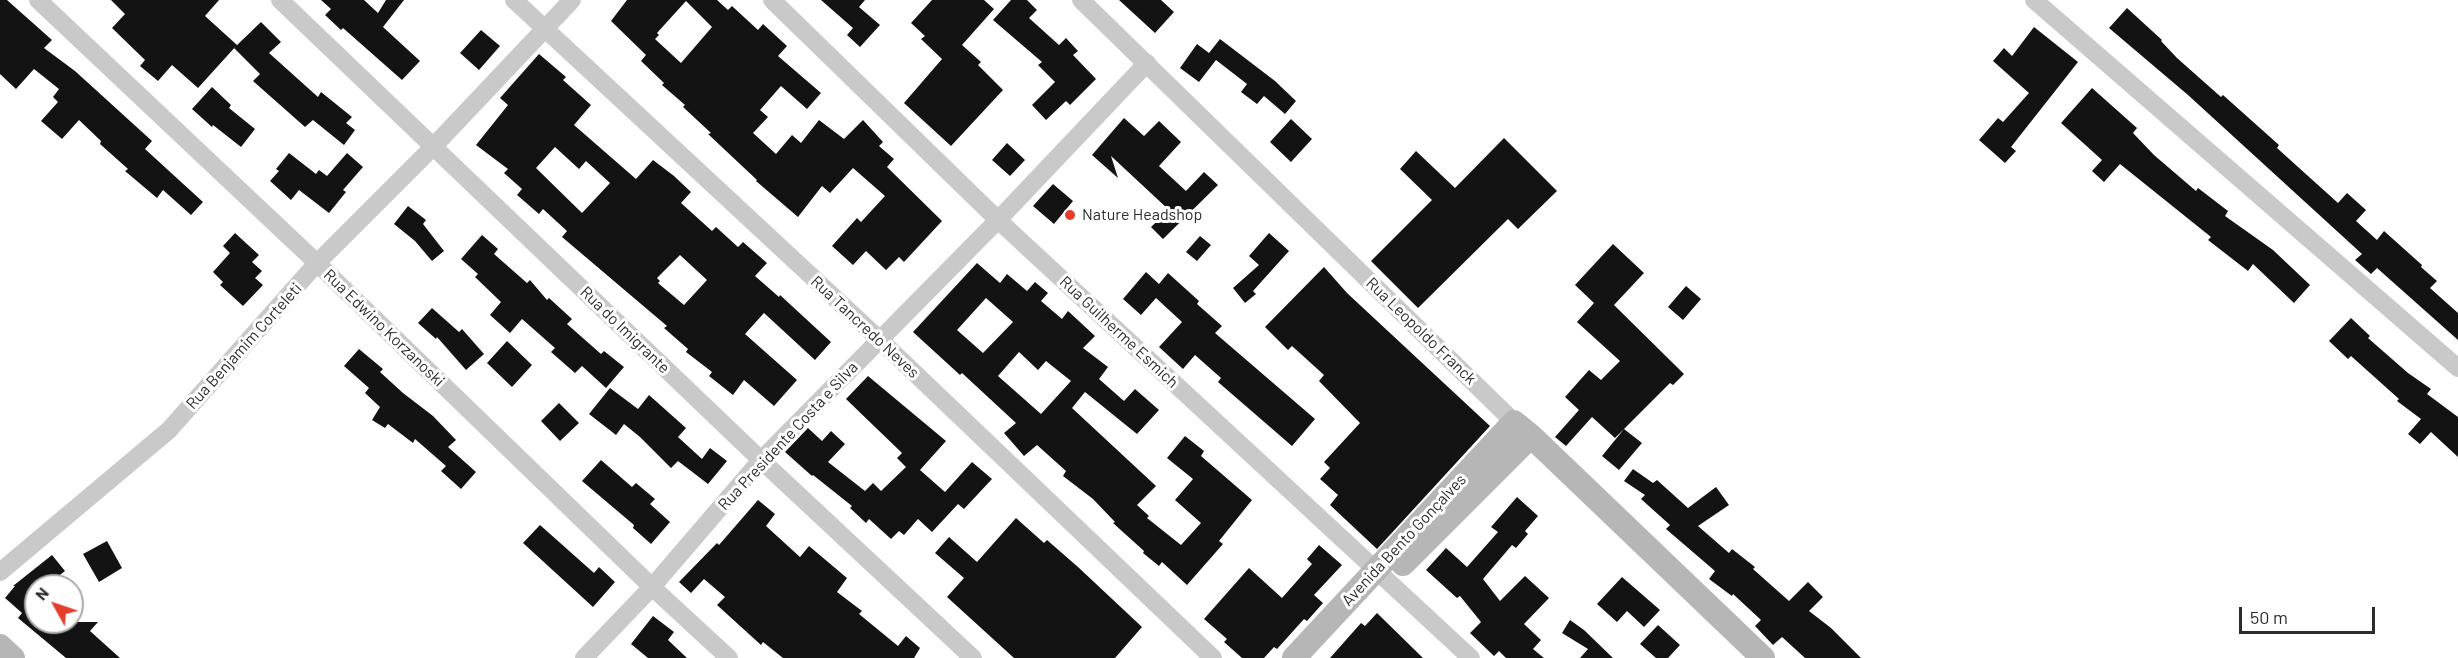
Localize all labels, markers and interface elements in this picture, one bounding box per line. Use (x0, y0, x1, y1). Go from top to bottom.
place label: Nature Headshop (1082, 205, 1202, 225)
marker: Nature Headshop (1063, 208, 1077, 222)
street label: Rua Edwino Korzanoski (320, 265, 448, 391)
street label: Rua Tancredo Neves (807, 272, 923, 382)
street label: Rua Guilherme Esmich (1056, 272, 1182, 392)
street label: Rua Leopoldo Franck (1362, 274, 1480, 388)
street label: Rua Benjamim Corteleti (182, 279, 306, 413)
street label: Rua do Imigrante (576, 282, 674, 378)
street label: Rua Presidente Costa e Silva (714, 358, 862, 514)
street label: Avenida Bento Gonçalves (1338, 470, 1470, 610)
north arrow (24, 574, 84, 634)
text: N (31, 583, 52, 604)
scale bar (2242, 595, 2378, 633)
text: 50 m (2250, 606, 2288, 628)

